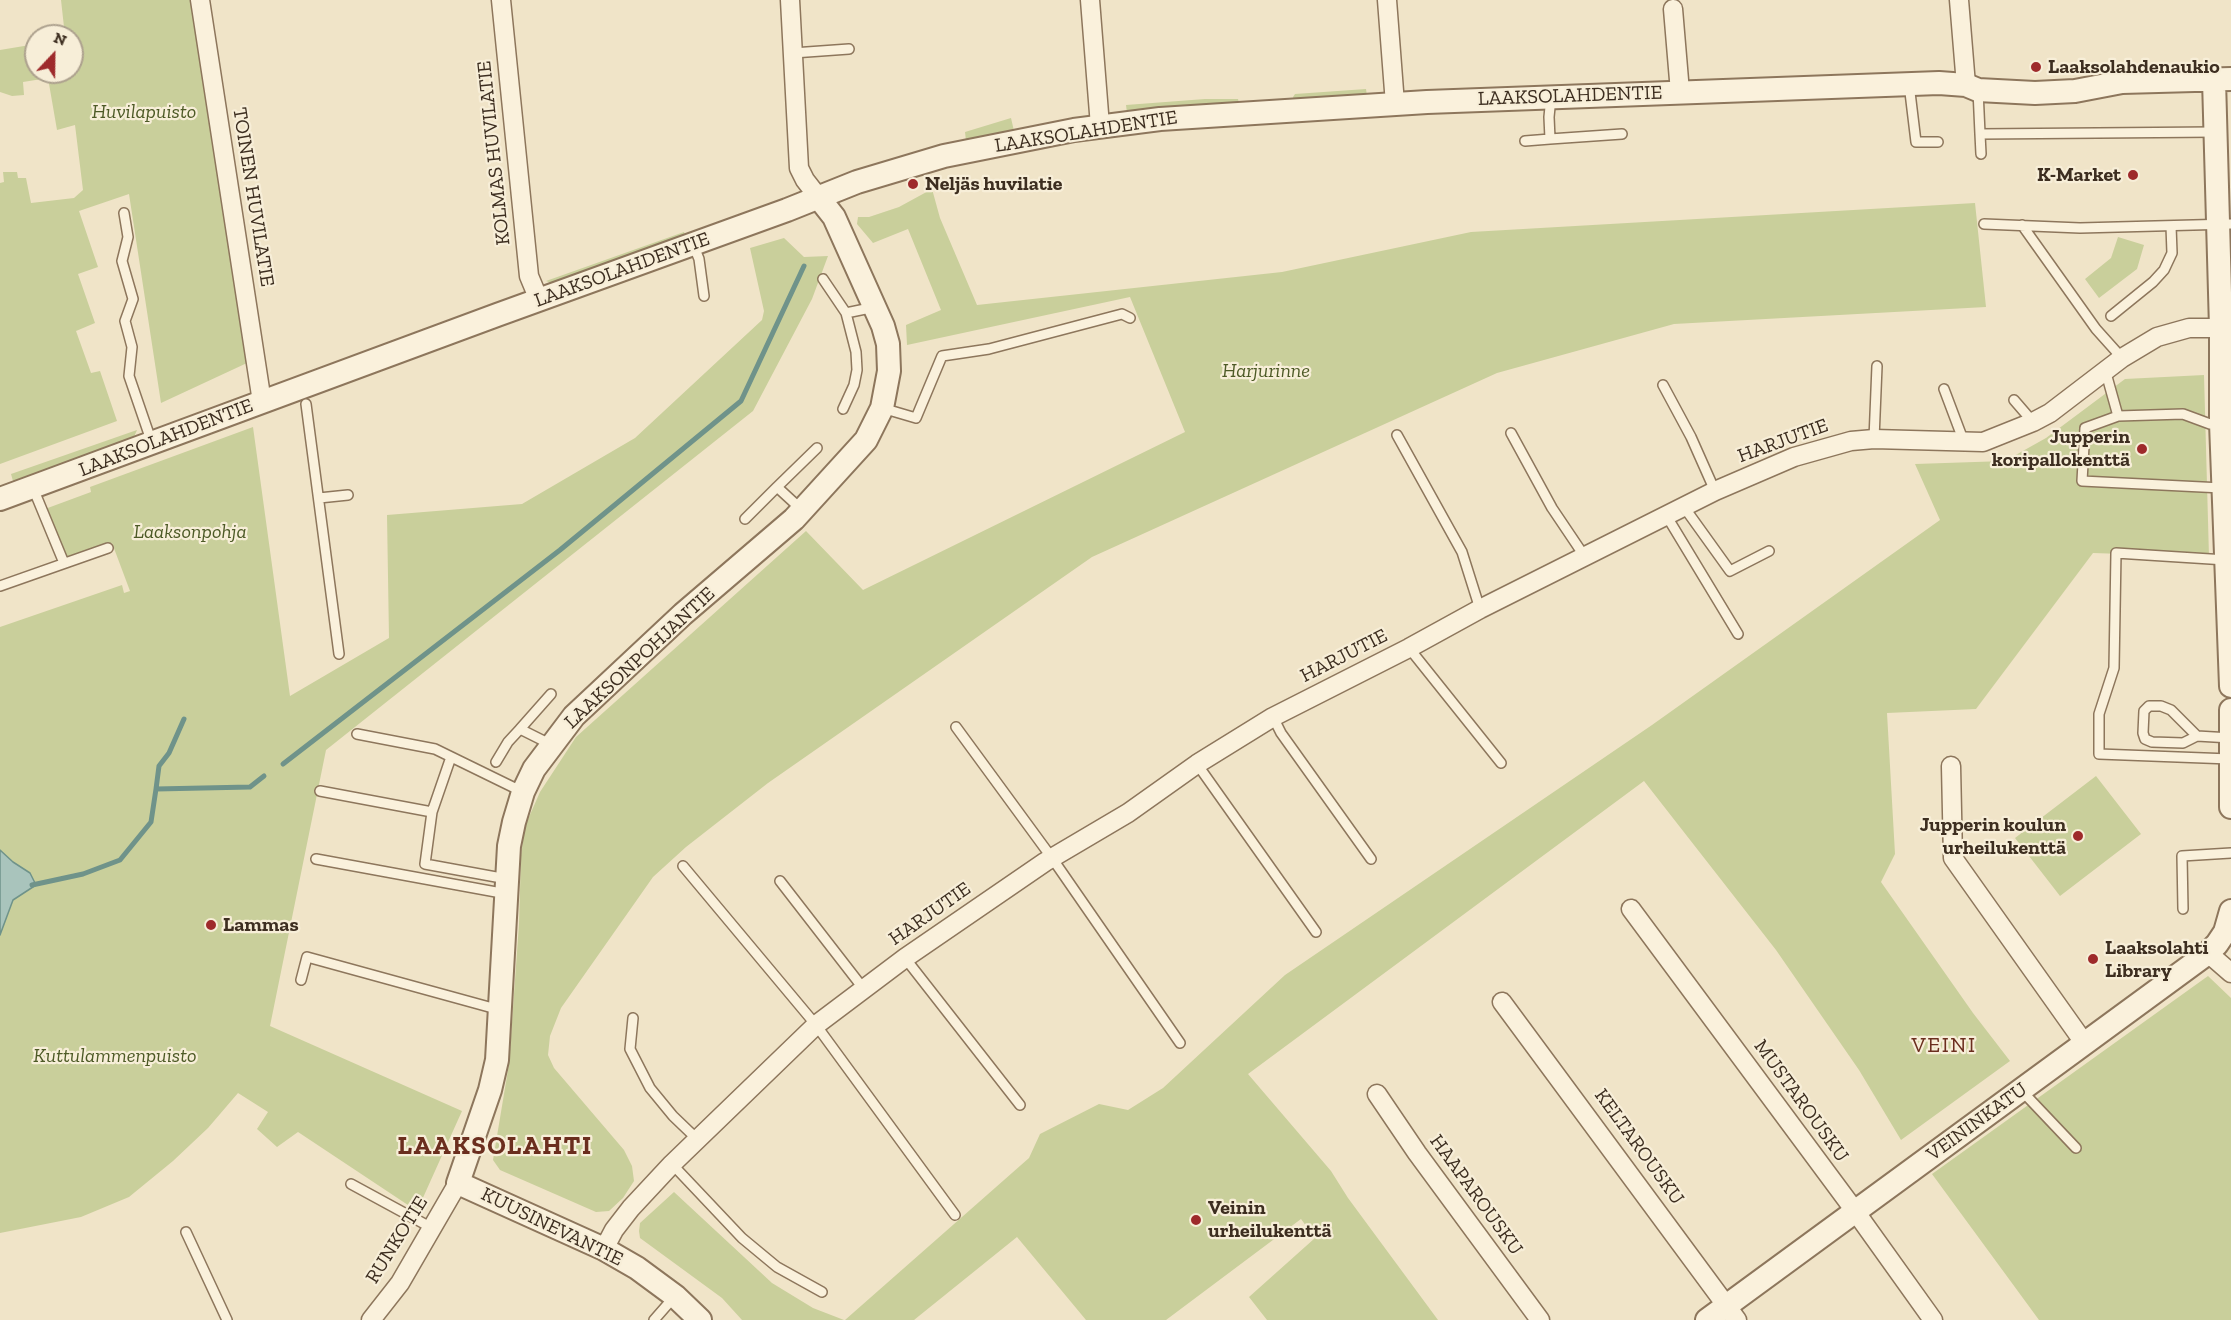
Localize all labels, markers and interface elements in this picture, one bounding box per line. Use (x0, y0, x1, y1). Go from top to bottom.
north arrow (24, 24, 84, 84)
text: N (51, 28, 69, 50)
place label: Laaksolahdenaukio (2048, 55, 2220, 79)
street label: KOLMAS HUVILATIE (472, 60, 516, 246)
marker: Laaksolahdenaukio (2029, 60, 2043, 74)
street label: LAAKSOLAHDENTIE (1477, 81, 1663, 111)
park label: Huvilapuisto (92, 100, 196, 124)
street label: TOINEN HUVILATIE (227, 106, 279, 288)
street label: LAAKSOLAHDENTIE (993, 106, 1179, 158)
place label: K-Market (2037, 163, 2121, 187)
marker: K-Market (2126, 168, 2140, 182)
place label: Neljäs huvilatie (925, 172, 1062, 196)
marker: Neljäs huvilatie (906, 177, 920, 191)
street label: LAAKSOLAHDENTIE (531, 227, 713, 313)
park label: Harjurinne (1222, 359, 1310, 383)
street label: LAAKSOLAHDENTIE (76, 394, 256, 482)
street label: HARJUTIE (1735, 414, 1831, 468)
place label: Jupperin koripallokenttä (1992, 425, 2130, 472)
marker: Jupperin koripallokenttä (2135, 442, 2149, 456)
park label: Laaksonpohja (133, 520, 247, 544)
street label: LAAKSONPOHJANTIE (560, 582, 720, 734)
street label: HARJUTIE (1296, 624, 1392, 688)
place label: Jupperin koulun urheilukenttä (1920, 813, 2066, 860)
marker: Jupperin koulun urheilukenttä (2071, 829, 2085, 843)
street label: HARJUTIE (884, 877, 976, 951)
place label: Lammas (223, 913, 299, 937)
marker: Lammas (204, 918, 218, 932)
place label: Laaksolahti Library (2105, 936, 2208, 983)
marker: Laaksolahti Library (2086, 952, 2100, 966)
district label: VEINI (1911, 1033, 1977, 1059)
street label: MUSTAROUSKU (1748, 1035, 1854, 1167)
park label: Kuttulammenpuisto (33, 1044, 197, 1068)
street label: VEININKATU (1922, 1077, 2032, 1167)
street label: KELTAROUSKU (1589, 1084, 1689, 1210)
street label: HAAPAROUSKU (1424, 1130, 1528, 1260)
district label: LAAKSOLAHTI (397, 1131, 593, 1163)
street label: KUUSINEVANTIE (477, 1182, 627, 1272)
street label: RUNKOTIE (361, 1192, 433, 1288)
place label: Veinin urheilukenttä (1208, 1196, 1332, 1243)
marker: Veinin urheilukenttä (1189, 1213, 1203, 1227)

